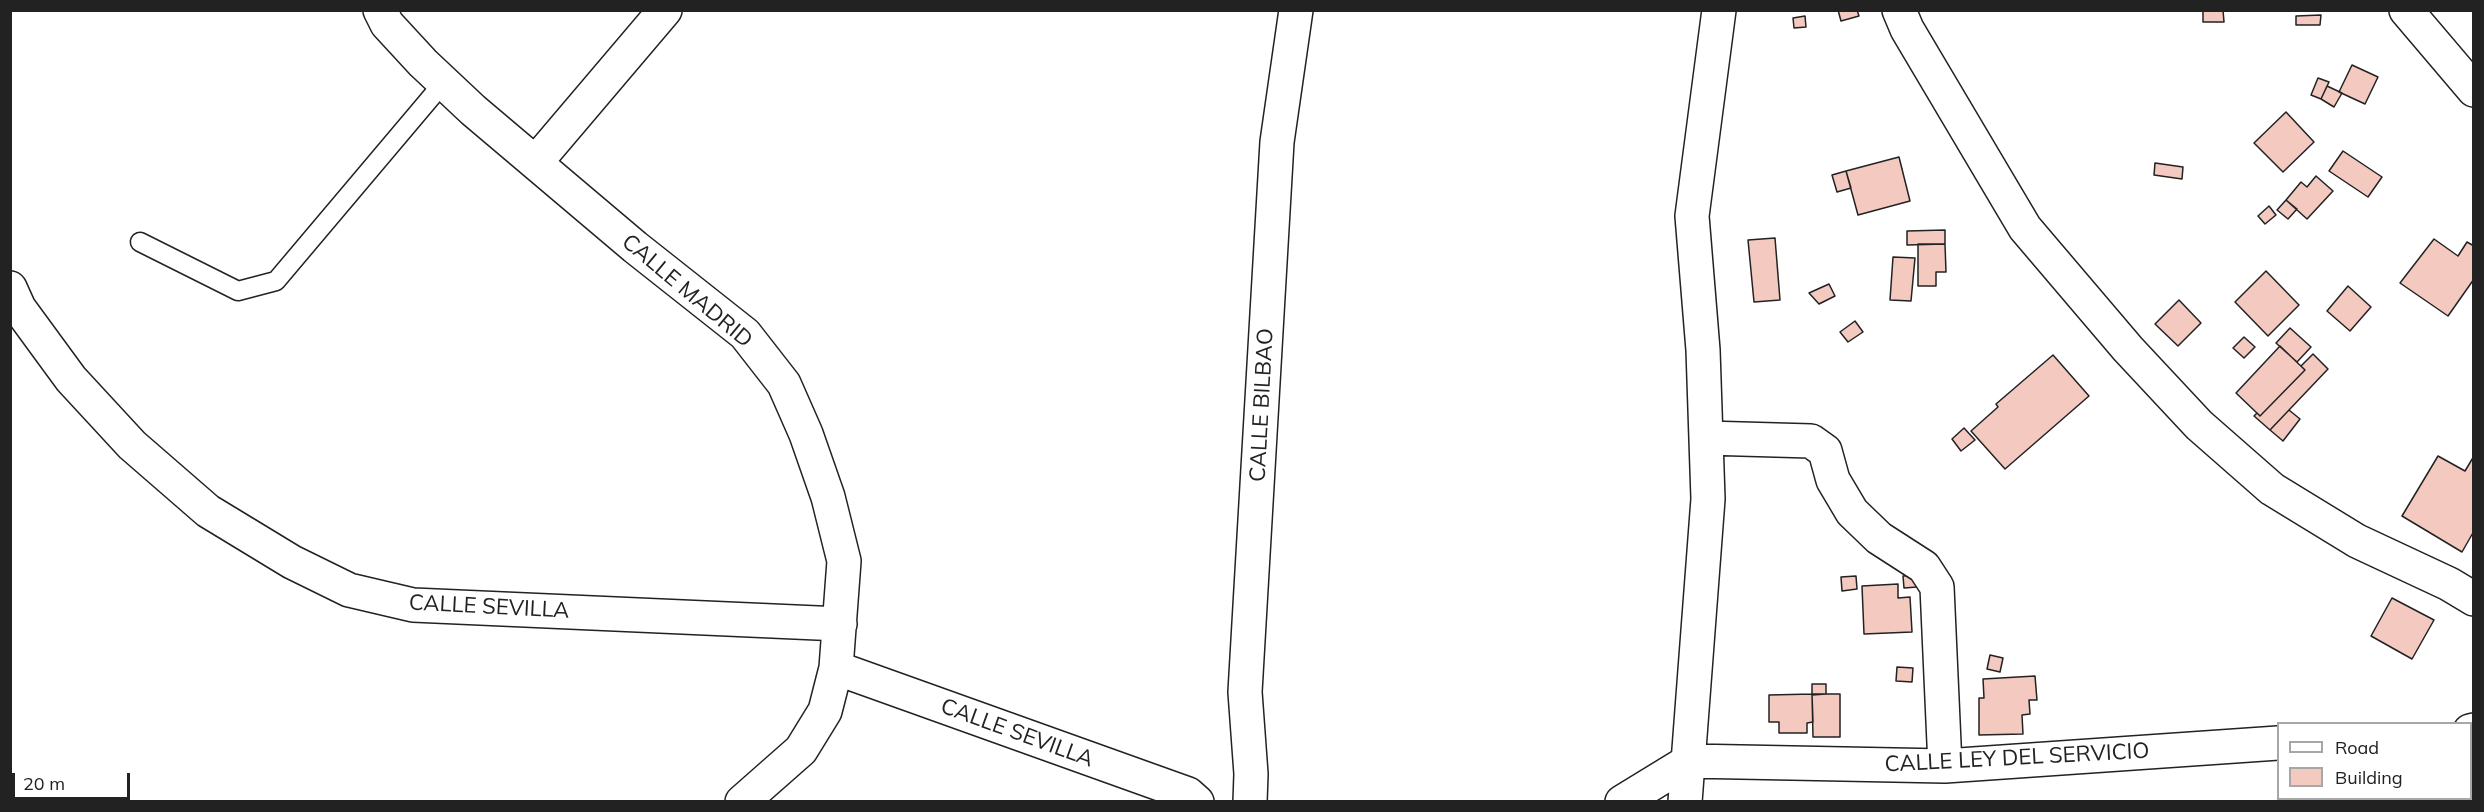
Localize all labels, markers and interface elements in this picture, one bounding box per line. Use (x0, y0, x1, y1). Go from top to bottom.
street label: CALLE MADRID (616, 229, 758, 353)
street label: CALLE BILBAO (1245, 328, 1279, 482)
street label: CALLE SEVILLA (408, 590, 570, 624)
street label: CALLE SEVILLA (937, 693, 1097, 773)
legend (2277, 722, 2472, 800)
text: Road (2335, 736, 2379, 759)
street label: CALLE LEY DEL SERVICIO (1884, 738, 2150, 778)
scale bar (15, 761, 134, 799)
text: Building (2335, 766, 2403, 789)
text: 20 m (23, 772, 65, 795)

